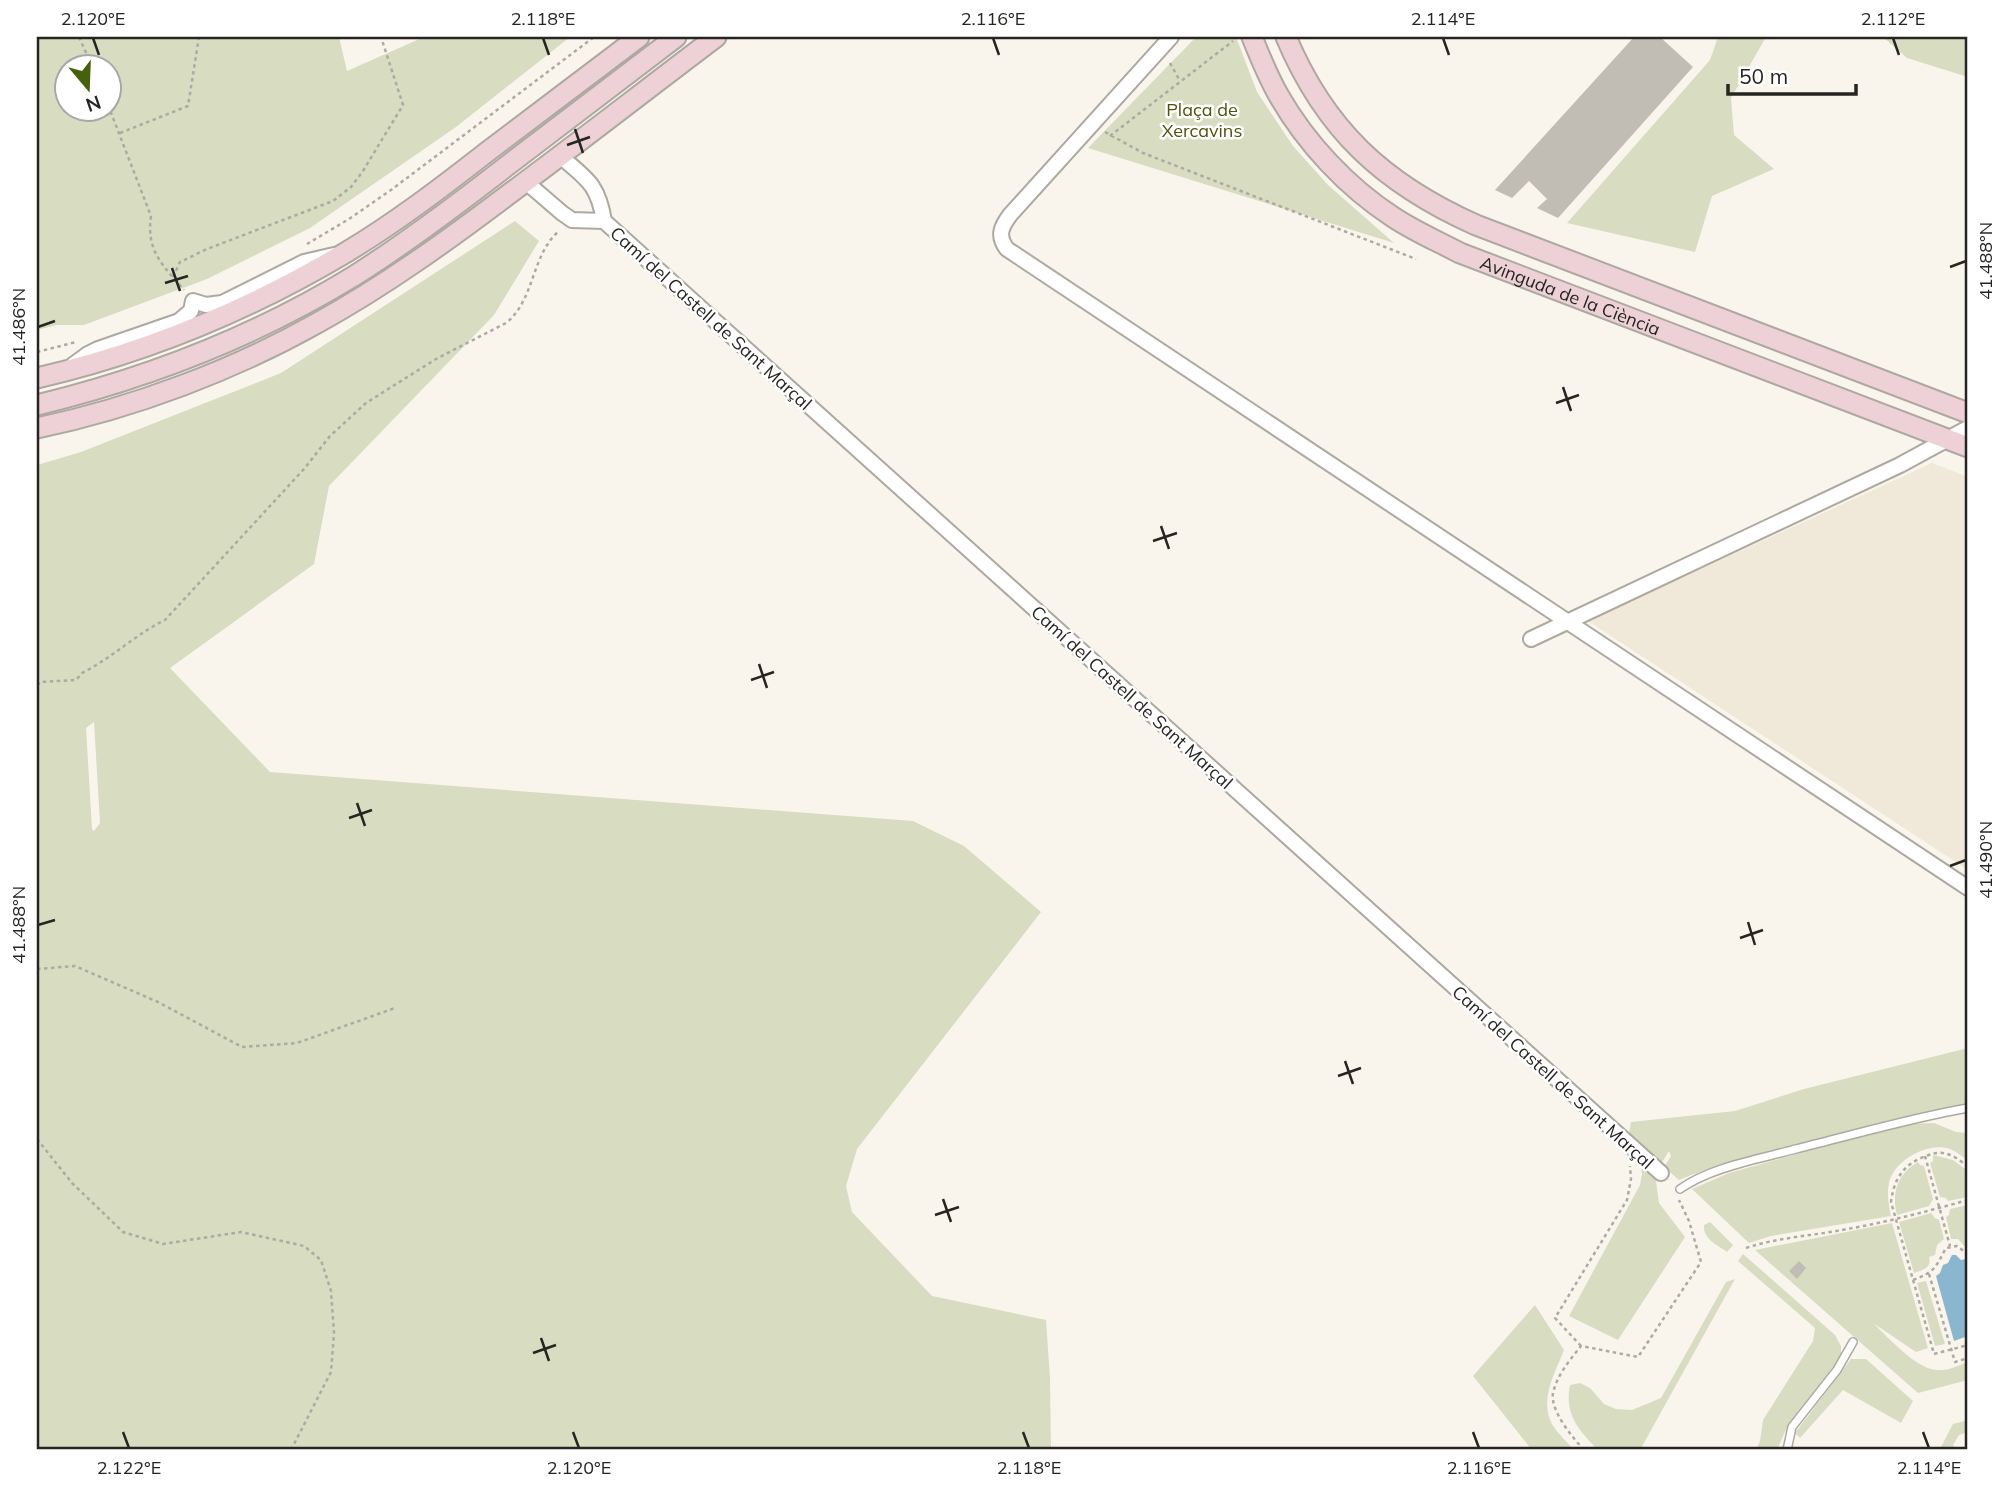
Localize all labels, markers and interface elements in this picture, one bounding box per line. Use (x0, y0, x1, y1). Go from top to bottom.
text: 2.120°E (61, 7, 125, 30)
text: 2.118°E (511, 7, 575, 30)
text: 2.116°E (961, 7, 1025, 30)
text: 2.114°E (1411, 7, 1475, 30)
text: 2.112°E (1861, 7, 1925, 30)
north arrow (52, 52, 122, 122)
scale bar (1728, 52, 1856, 96)
text: 50 m (1739, 63, 1788, 89)
text: N (83, 90, 104, 118)
park label: Plaça de Xercavins (1162, 98, 1242, 142)
street label: Camí del Castell de Sant Marçal (605, 221, 817, 415)
text: 41.488°N (1974, 222, 1997, 300)
street label: Avinguda de la Ciència (1477, 250, 1664, 340)
text: 41.486°N (7, 288, 30, 366)
street label: Camí del Castell de Sant Marçal (1026, 600, 1238, 794)
text: 41.490°N (1974, 821, 1997, 899)
text: 41.488°N (7, 886, 30, 964)
street label: Camí del Castell de Sant Marçal (1447, 980, 1659, 1174)
text: 2.122°E (97, 1456, 161, 1479)
text: 2.120°E (547, 1456, 611, 1479)
text: 2.118°E (997, 1456, 1061, 1479)
text: 2.116°E (1447, 1456, 1511, 1479)
text: 2.114°E (1897, 1456, 1961, 1479)

